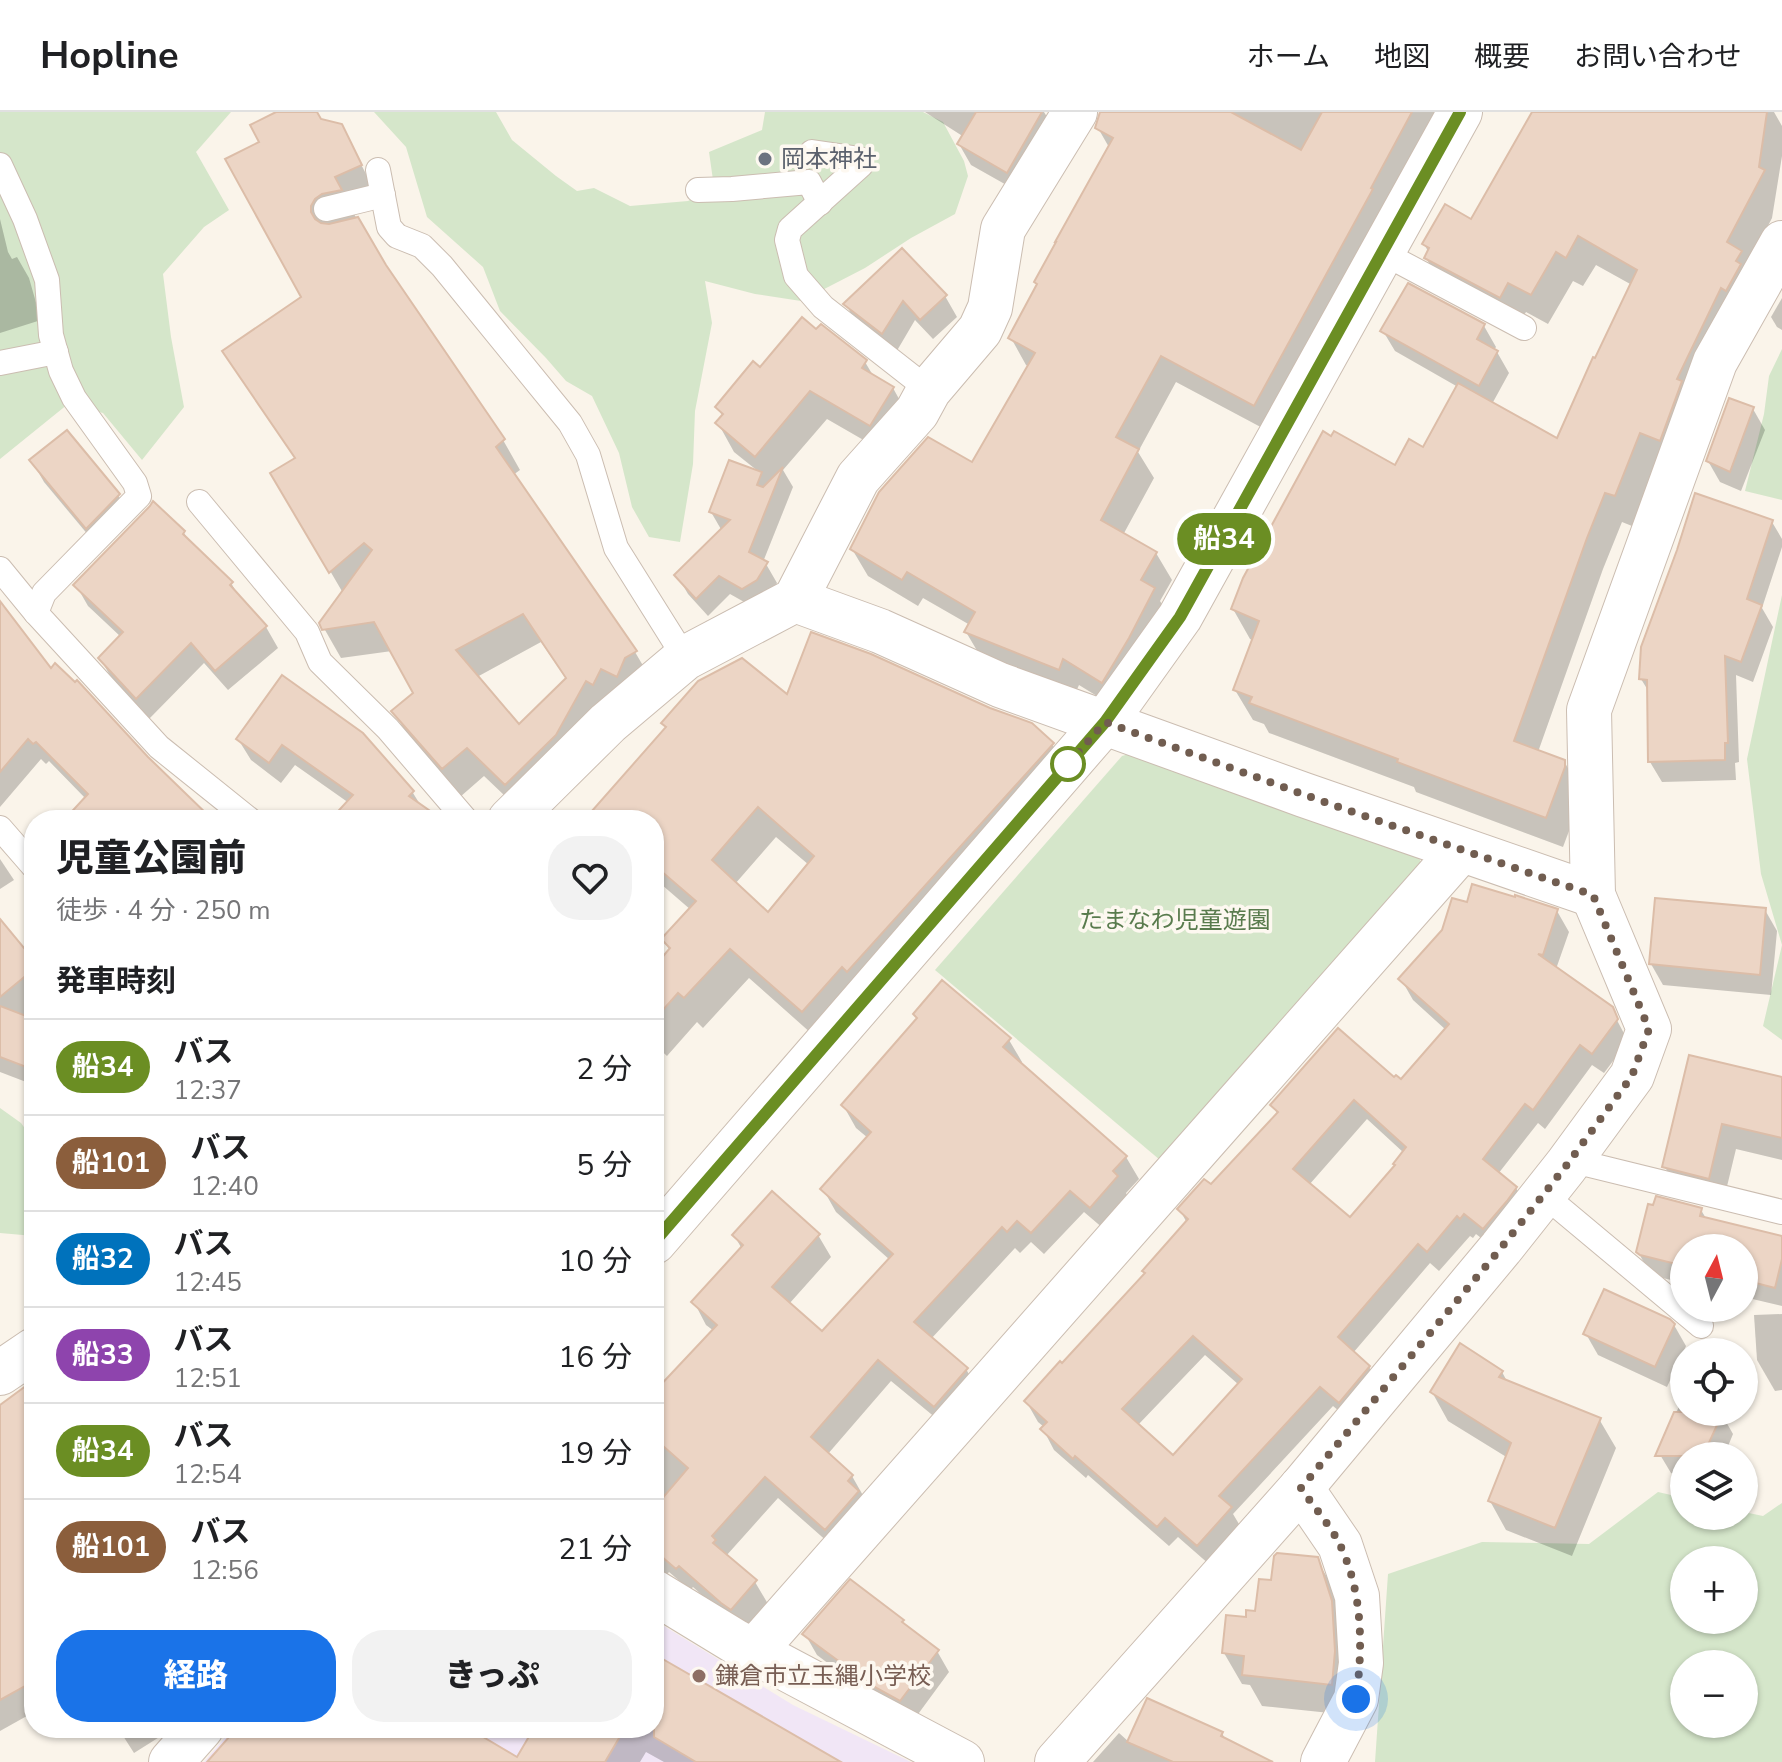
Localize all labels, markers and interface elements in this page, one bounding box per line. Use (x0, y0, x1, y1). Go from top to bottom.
text: Hopline (40, 30, 179, 81)
text: ホーム (1247, 38, 1330, 76)
text: 地図 (1374, 38, 1430, 76)
text: 概要 (1474, 38, 1530, 76)
text: お問い合わせ (1574, 38, 1742, 76)
place label: 岡本神社 (781, 143, 877, 175)
marker: 岡本神社 (756, 150, 774, 168)
line badge: 船34 (1178, 513, 1270, 565)
text: 船34 (1193, 520, 1255, 558)
unlabelled marker (1051, 747, 1085, 781)
text: 児童公園前 (56, 833, 246, 884)
button: heart (548, 836, 632, 920)
text: 徒歩 · 4 分 · 250 m (56, 893, 271, 928)
park label: たまなわ児童遊園 (1079, 904, 1271, 936)
text: 発車時刻 (56, 961, 176, 1002)
text: バス (174, 1032, 234, 1073)
text: 船34 (72, 1048, 134, 1086)
text: 2 分 (576, 1049, 632, 1090)
text: 12:37 (174, 1073, 242, 1108)
text: バス (190, 1128, 250, 1169)
text: 船101 (72, 1144, 150, 1182)
text: 5 分 (576, 1145, 632, 1186)
text: 12:40 (190, 1169, 259, 1204)
text: バス (174, 1224, 234, 1265)
north arrow (1670, 1234, 1758, 1322)
map controls (1670, 1234, 1758, 1738)
text: 船32 (72, 1240, 134, 1278)
text: 10 分 (558, 1241, 632, 1282)
text: 12:45 (174, 1265, 242, 1300)
text: バス (174, 1320, 234, 1361)
text: 船33 (72, 1336, 134, 1374)
text: 16 分 (558, 1337, 632, 1378)
button: locate (1670, 1338, 1758, 1426)
text: 12:51 (174, 1361, 242, 1396)
text: バス (174, 1416, 234, 1457)
text: 船34 (72, 1432, 134, 1470)
text: 19 分 (558, 1433, 632, 1474)
button: layers (1670, 1442, 1758, 1530)
text: 12:54 (174, 1457, 242, 1492)
text: バス (190, 1512, 250, 1553)
text: 船101 (72, 1528, 150, 1566)
text: 21 分 (558, 1529, 632, 1570)
button: + (1670, 1546, 1758, 1634)
text: 12:56 (190, 1553, 259, 1588)
button: 経路 (56, 1630, 336, 1722)
button: きっぷ (352, 1630, 632, 1722)
button: − (1670, 1650, 1758, 1738)
place label: 鎌倉市立玉縄小学校 (715, 1660, 931, 1692)
marker: 鎌倉市立玉縄小学校 (690, 1667, 708, 1685)
your location (1336, 1679, 1376, 1719)

